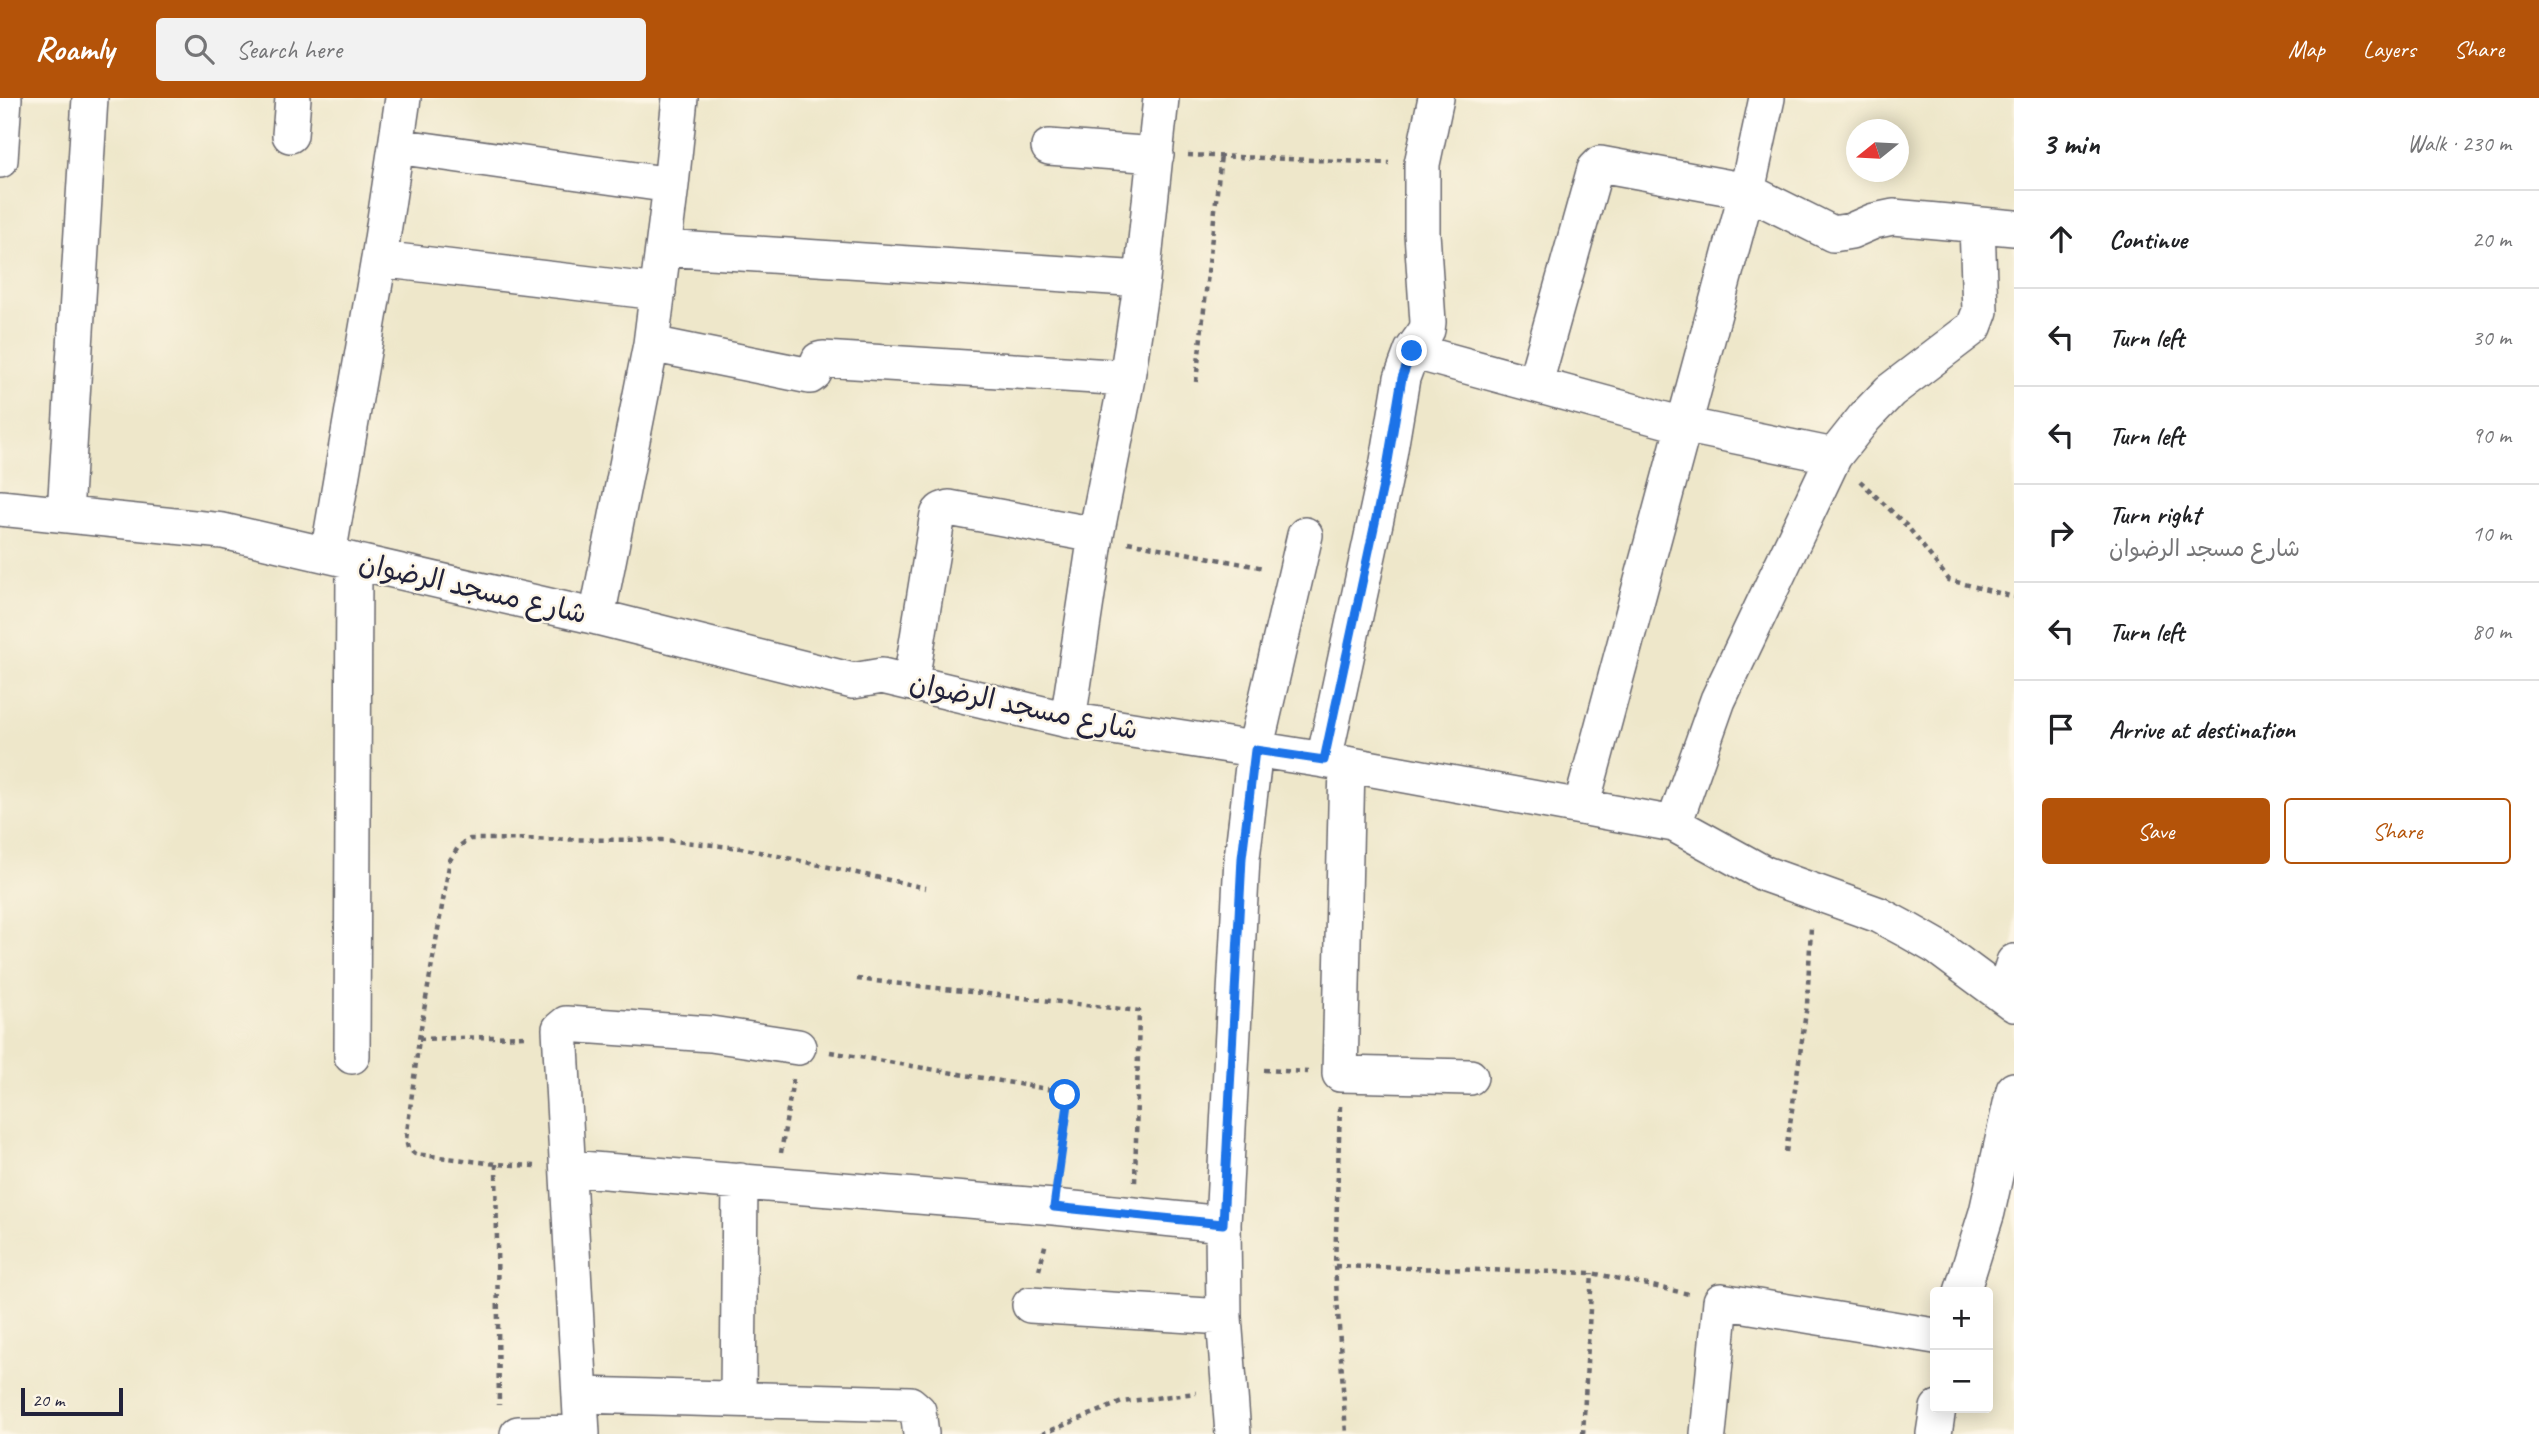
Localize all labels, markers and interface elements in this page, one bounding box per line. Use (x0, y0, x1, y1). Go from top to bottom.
search box (156, 18, 646, 81)
text: Roamly (35, 28, 114, 70)
icon: search (180, 30, 218, 68)
text: Search here (236, 33, 342, 66)
text: Map (2288, 34, 2325, 64)
text: Layers (2363, 34, 2416, 64)
text: Share (2454, 34, 2504, 64)
north arrow (1846, 119, 1909, 182)
text: 3 min (2042, 125, 2099, 163)
text: Walk · 230 m (2407, 129, 2511, 158)
icon: ahead (2042, 220, 2080, 258)
text: Continue (2109, 223, 2187, 256)
text: 20 m (2472, 225, 2511, 254)
icon: left (2042, 318, 2080, 356)
text: Turn left (2109, 321, 2184, 354)
text: 30 m (2472, 323, 2511, 352)
route end (1396, 335, 1427, 366)
icon: left (2042, 416, 2080, 454)
text: Turn left (2109, 419, 2184, 452)
text: 90 m (2472, 421, 2511, 450)
text: Turn right (2109, 498, 2200, 531)
icon: right (2042, 514, 2080, 552)
text: 10 m (2472, 519, 2511, 548)
text: شارع مسجد الرضوان (2109, 534, 2300, 563)
street label: شارع مسجد الرضوان (355, 545, 590, 633)
icon: left (2042, 612, 2080, 650)
text: Turn left (2109, 615, 2184, 648)
text: 80 m (2472, 617, 2511, 646)
street label: شارع مسجد الرضوان (906, 665, 1141, 749)
icon: arrive (2042, 710, 2080, 748)
text: Arrive at destination (2109, 713, 2295, 746)
button: Save (2042, 798, 2270, 864)
button: Share (2284, 798, 2511, 864)
route start (1049, 1079, 1080, 1110)
map controls (1930, 1287, 1993, 1413)
button: + (1930, 1287, 1993, 1350)
button: − (1930, 1350, 1993, 1413)
scale bar (21, 1385, 122, 1417)
text: 20 m (32, 1388, 64, 1412)

